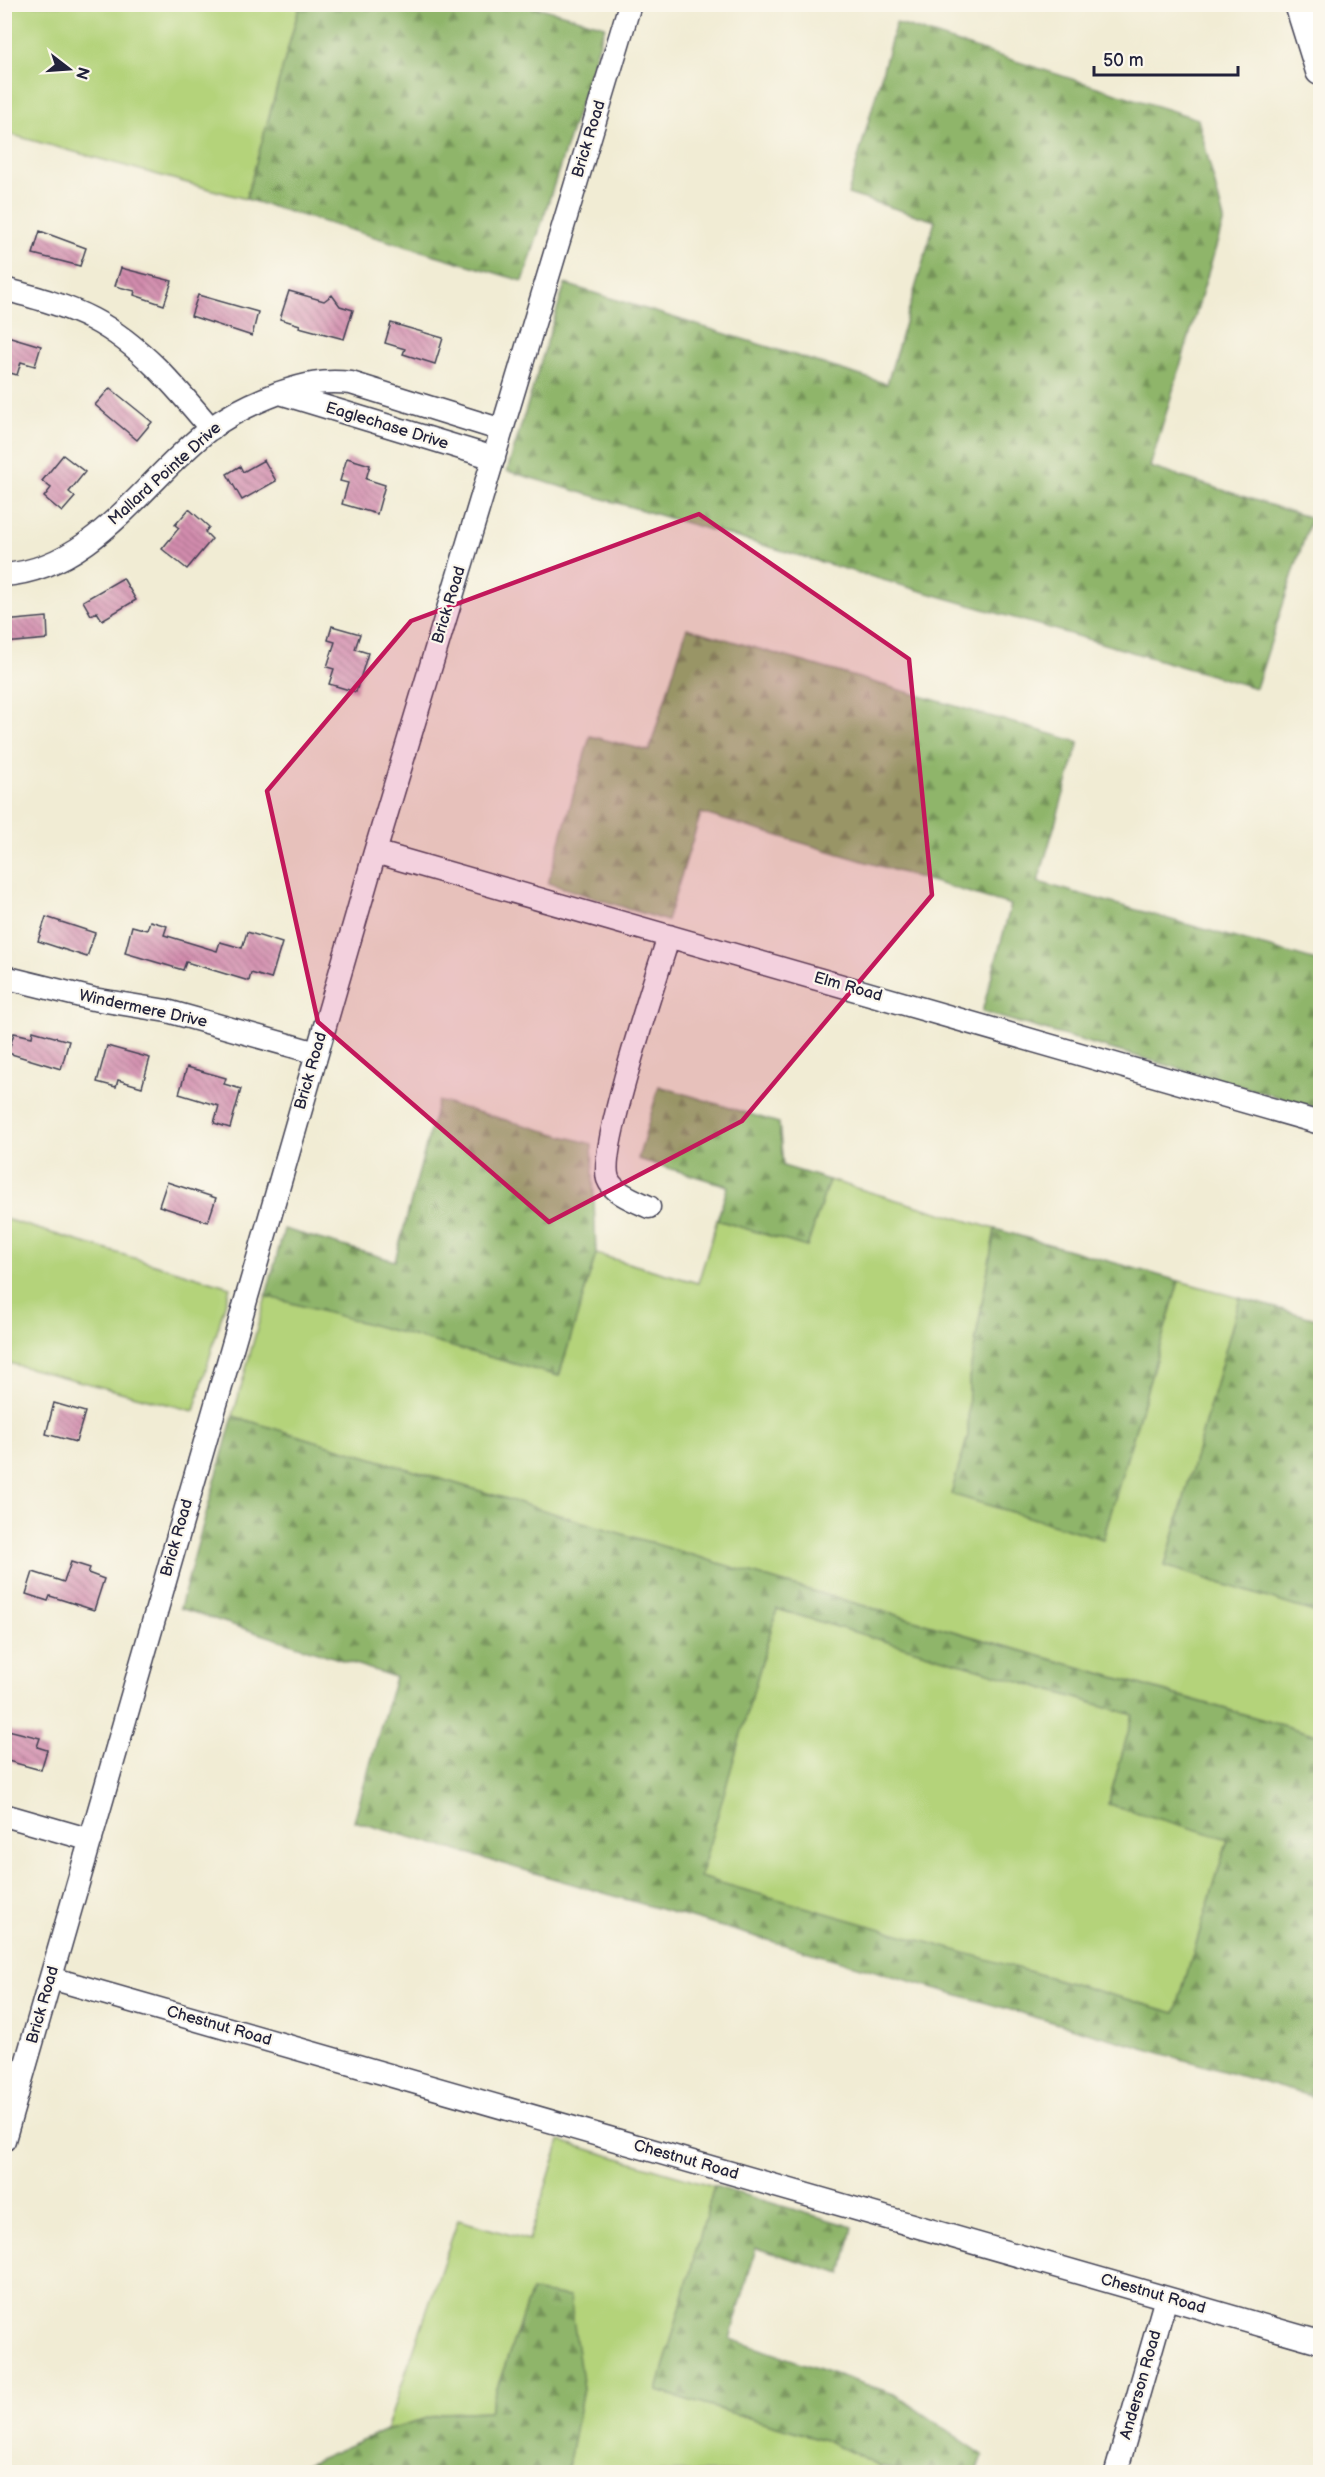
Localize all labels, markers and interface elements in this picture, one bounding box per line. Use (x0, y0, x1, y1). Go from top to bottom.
north arrow (39, 39, 99, 99)
scale bar (1094, 39, 1238, 77)
text: 50 m (1103, 50, 1144, 71)
text: N (71, 64, 93, 81)
street label: Brick Road (568, 98, 610, 180)
street label: Eaglechase Drive (323, 398, 451, 454)
street label: Mallard Pointe Drive (105, 418, 226, 530)
street label: Brick Road (428, 564, 470, 646)
street label: Elm Road (812, 968, 884, 1006)
street label: Windermere Drive (77, 986, 209, 1032)
street label: Brick Road (291, 1030, 331, 1112)
street label: Brick Road (157, 1497, 197, 1579)
street label: Brick Road (23, 1964, 63, 2046)
street label: Chestnut Road (164, 2002, 274, 2050)
street label: Chestnut Road (631, 2136, 741, 2184)
street label: Chestnut Road (1098, 2270, 1208, 2318)
street label: Anderson Road (1116, 2328, 1166, 2442)

